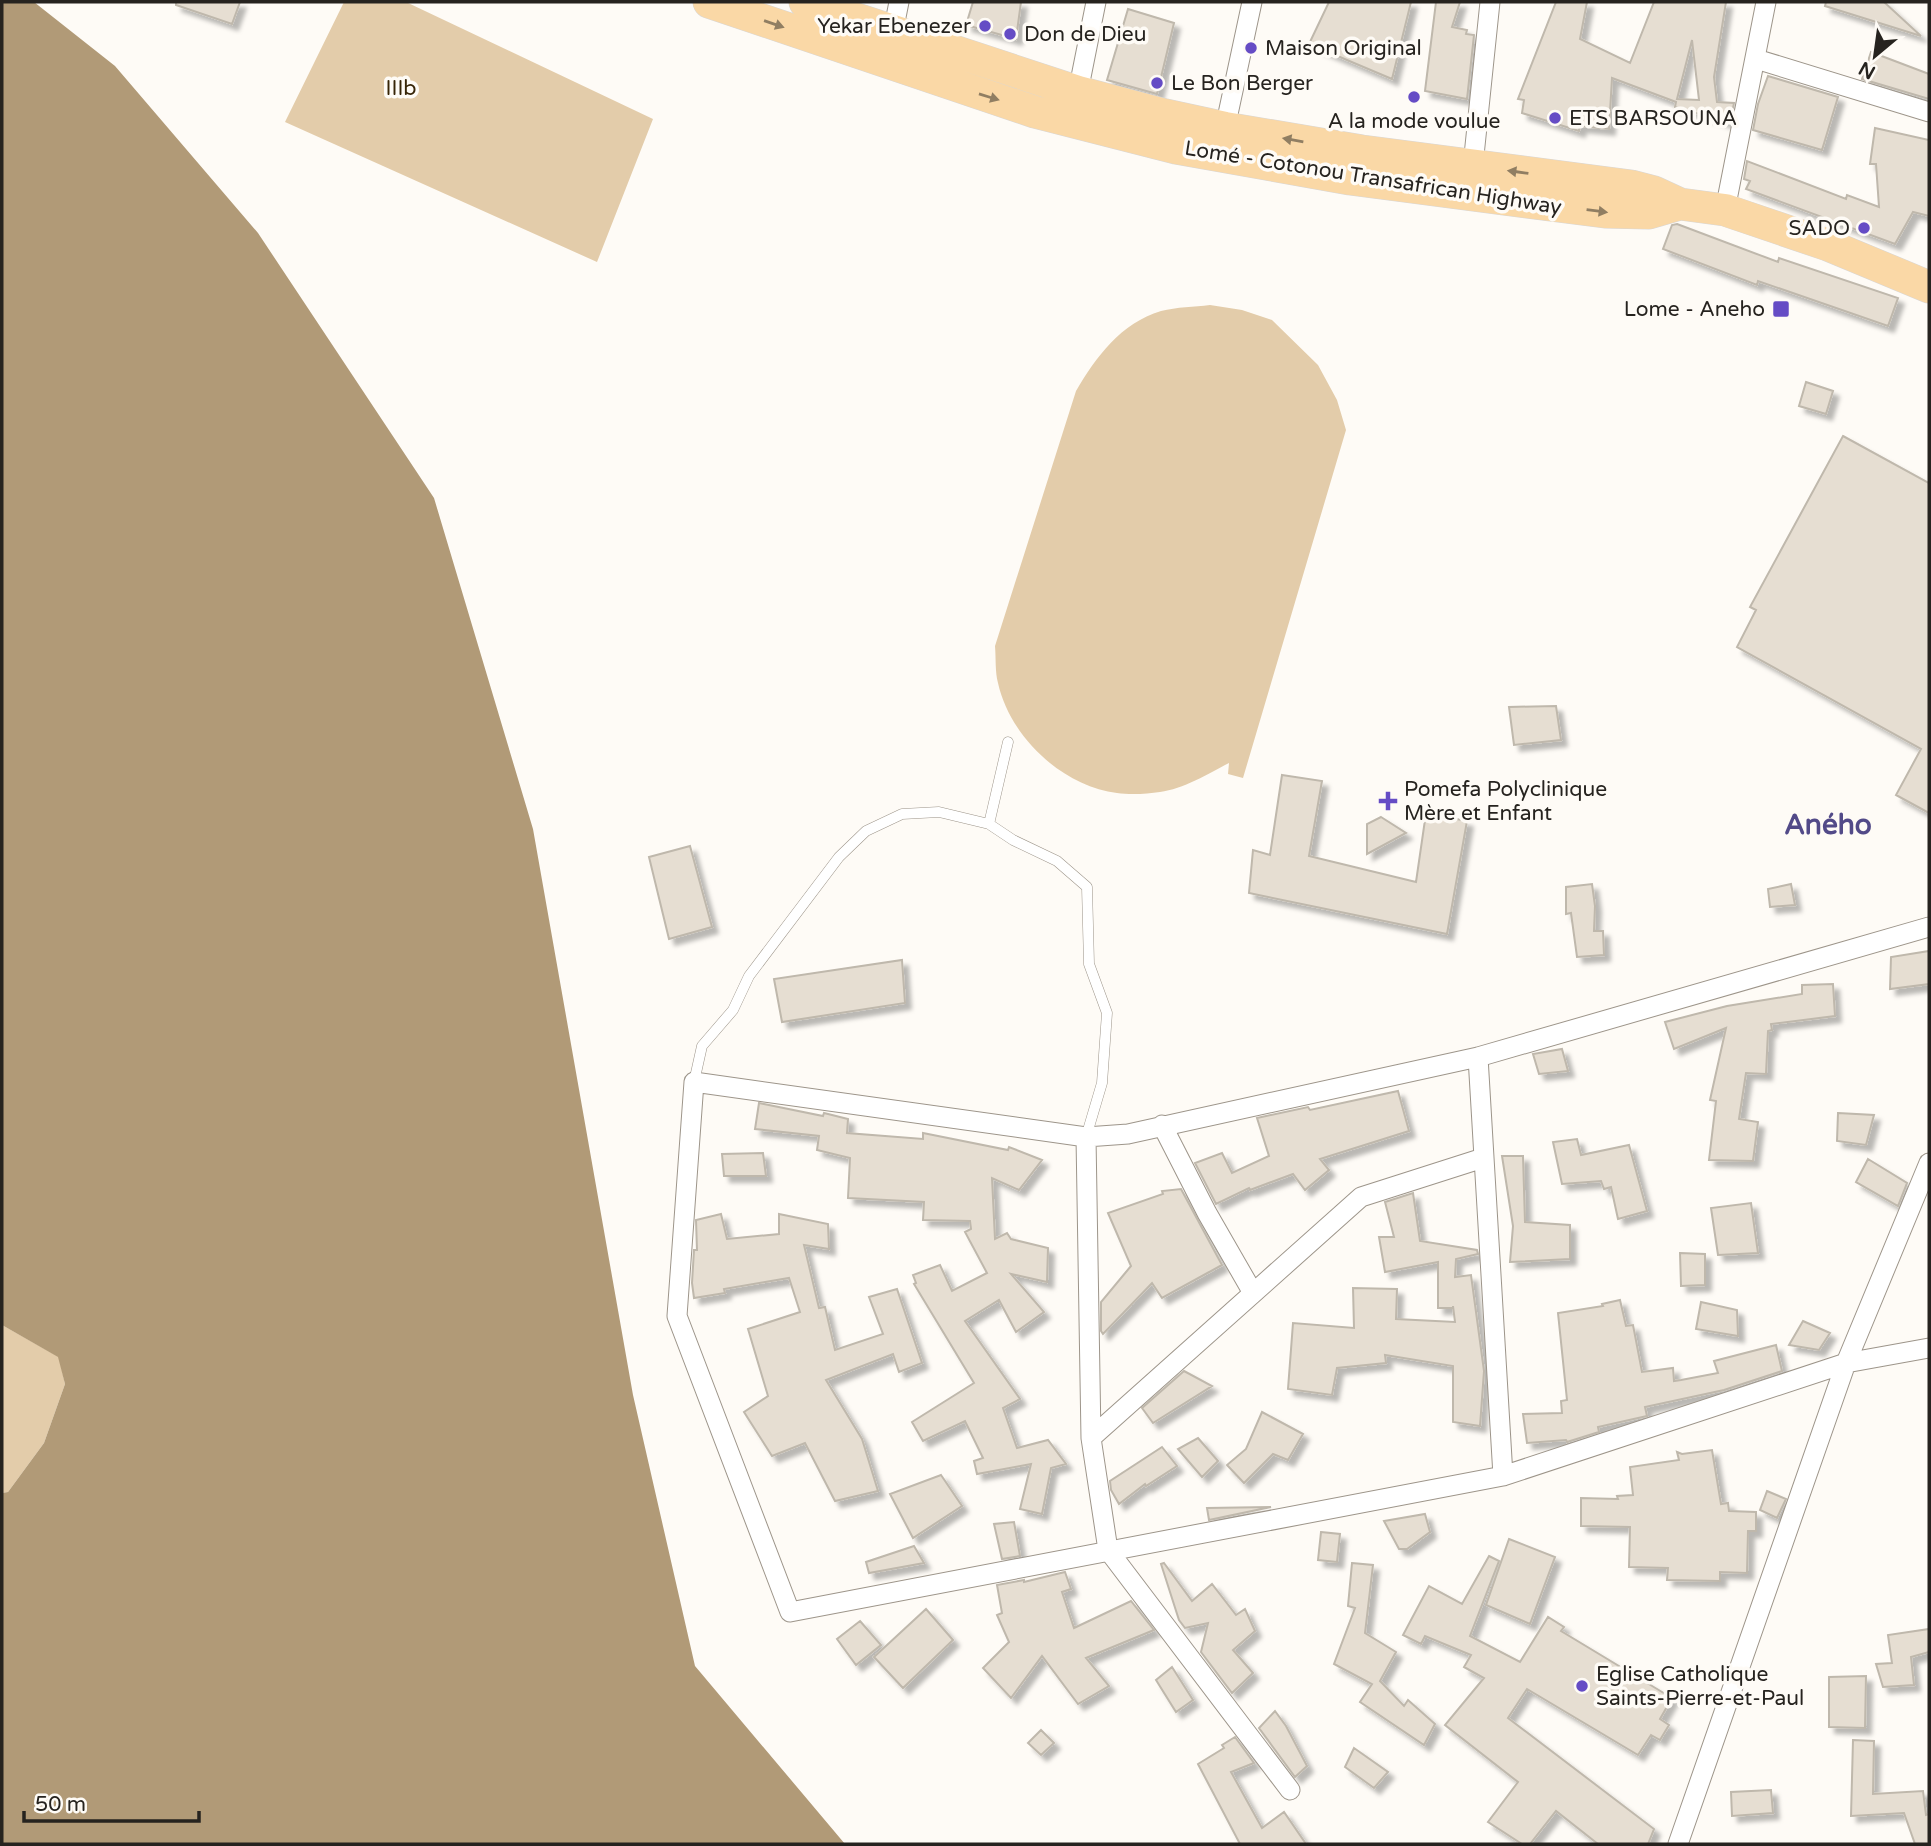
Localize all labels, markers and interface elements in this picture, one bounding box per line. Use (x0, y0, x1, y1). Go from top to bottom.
place label: Yekar Ebenezer (817, 14, 971, 39)
marker: Yekar Ebenezer (977, 18, 993, 34)
one-way arrow (764, 19, 785, 30)
north arrow (1840, 21, 1910, 91)
place label: Don de Dieu (1024, 22, 1146, 47)
marker: Don de Dieu (1002, 26, 1018, 42)
place label: Maison Original (1265, 36, 1422, 61)
marker: Maison Original (1243, 40, 1259, 56)
text: N (1855, 57, 1879, 83)
place label: Le Bon Berger (1171, 71, 1313, 96)
marker: Le Bon Berger (1149, 75, 1165, 91)
park label: IIIb (386, 76, 417, 101)
marker: A la mode voulue (1406, 89, 1422, 105)
one-way arrow (979, 93, 1000, 103)
place label: ETS BARSOUNA (1569, 106, 1737, 131)
place label: A la mode voulue (1328, 109, 1500, 134)
marker: ETS BARSOUNA (1547, 110, 1563, 126)
one-way arrow (1282, 134, 1304, 145)
street label: Lomé - Cotonou Transafrican Highway (1183, 136, 1563, 220)
one-way arrow (1507, 166, 1529, 177)
one-way arrow (1586, 205, 1608, 216)
place label: SADO (1789, 216, 1850, 241)
marker: SADO (1856, 220, 1872, 236)
place label: Lome - Aneho (1624, 297, 1765, 322)
marker: Lome - Aneho (1771, 299, 1791, 319)
place label: Pomefa Polyclinique Mère et Enfant (1404, 777, 1607, 826)
marker: Pomefa Polyclinique Mère et Enfant (1378, 791, 1398, 811)
district label: Aného (1784, 808, 1872, 842)
place label: Eglise Catholique Saints-Pierre-et-Paul (1596, 1662, 1804, 1711)
marker: Eglise Catholique Saints-Pierre-et-Paul (1574, 1678, 1590, 1694)
scale bar (24, 1780, 200, 1824)
text: 50 m (35, 1792, 86, 1817)

